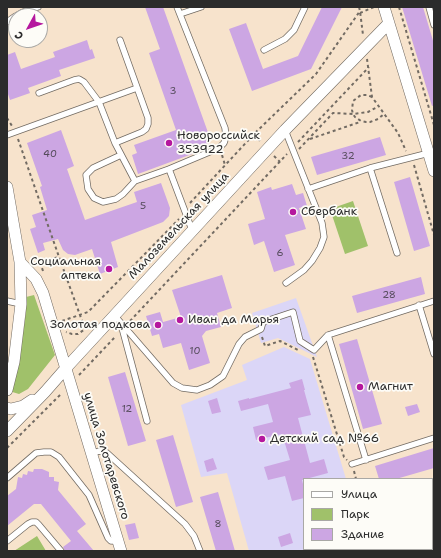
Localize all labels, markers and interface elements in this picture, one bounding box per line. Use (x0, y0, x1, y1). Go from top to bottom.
north arrow (8, 8, 48, 48)
text: С (11, 28, 27, 43)
house number: 3 (170, 85, 176, 97)
place label: Новороссийск 353922 (177, 129, 260, 157)
marker: Новороссийск 353922 (164, 138, 174, 148)
house number: 40 (43, 148, 57, 160)
house number: 32 (341, 150, 355, 162)
street label: Малоземельская улица (126, 170, 232, 282)
house number: 5 (140, 200, 146, 212)
place label: Сбербанк (301, 205, 357, 219)
marker: Сбербанк (288, 207, 298, 217)
house number: 6 (277, 247, 283, 259)
place label: Социальная аптека (30, 255, 101, 283)
marker: Социальная аптека (104, 264, 114, 274)
house number: 28 (382, 289, 396, 301)
place label: Иван да Марья (188, 313, 279, 327)
marker: Иван да Марья (175, 315, 185, 325)
place label: Золотая подкова (50, 318, 150, 332)
marker: Золотая подкова (153, 320, 163, 330)
house number: 10 (190, 345, 200, 357)
place label: Магнит (368, 380, 413, 394)
marker: Магнит (355, 382, 365, 392)
street label: улица Золотаревского (80, 391, 132, 521)
house number: 12 (122, 403, 132, 415)
place label: Детский сад №66 (270, 432, 379, 446)
marker: Детский сад №66 (257, 434, 267, 444)
legend (303, 478, 433, 550)
text: Улица (341, 486, 377, 502)
text: Парк (341, 506, 369, 522)
house number: 8 (215, 518, 221, 530)
text: Здание (341, 526, 384, 542)

